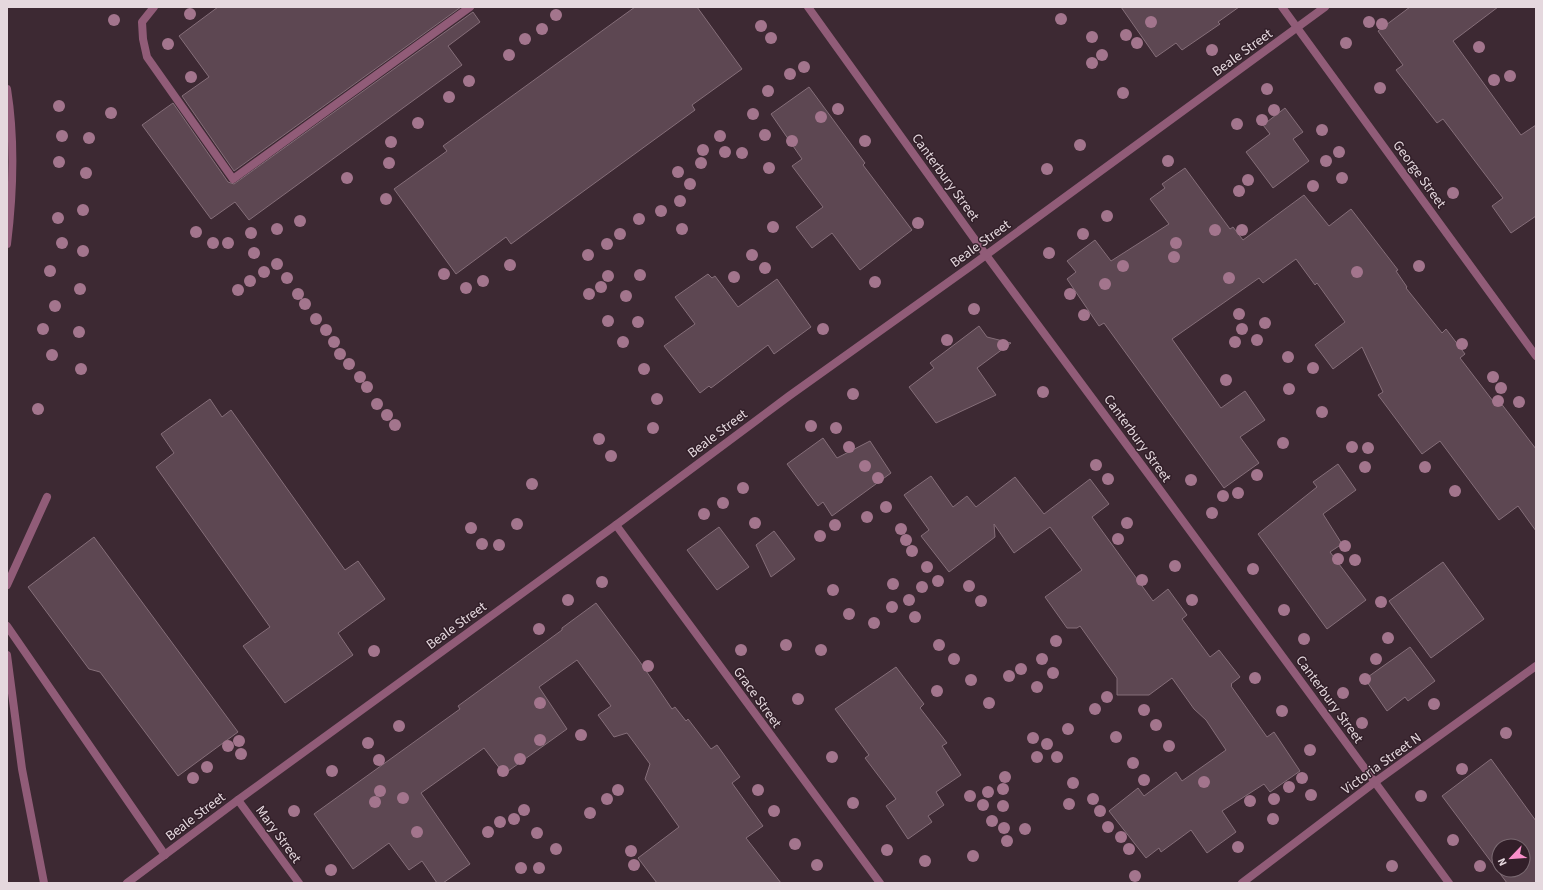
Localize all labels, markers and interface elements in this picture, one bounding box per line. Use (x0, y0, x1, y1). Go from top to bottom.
street label: Beale Street (1208, 24, 1277, 82)
street label: Canterbury Street (907, 130, 984, 226)
street label: George Street (1388, 137, 1451, 213)
street label: Beale Street (946, 215, 1015, 273)
street label: Canterbury Street (1099, 391, 1176, 487)
street label: Beale Street (683, 404, 752, 463)
street label: Beale Street (422, 597, 491, 655)
street label: Canterbury Street (1291, 652, 1368, 748)
street label: Grace Street (728, 663, 786, 732)
street label: Victoria Street N (1338, 728, 1426, 800)
street label: Beale Street (161, 787, 230, 846)
street label: Mary Street (250, 802, 306, 868)
north arrow (1491, 838, 1531, 878)
text: N (1494, 856, 1511, 869)

